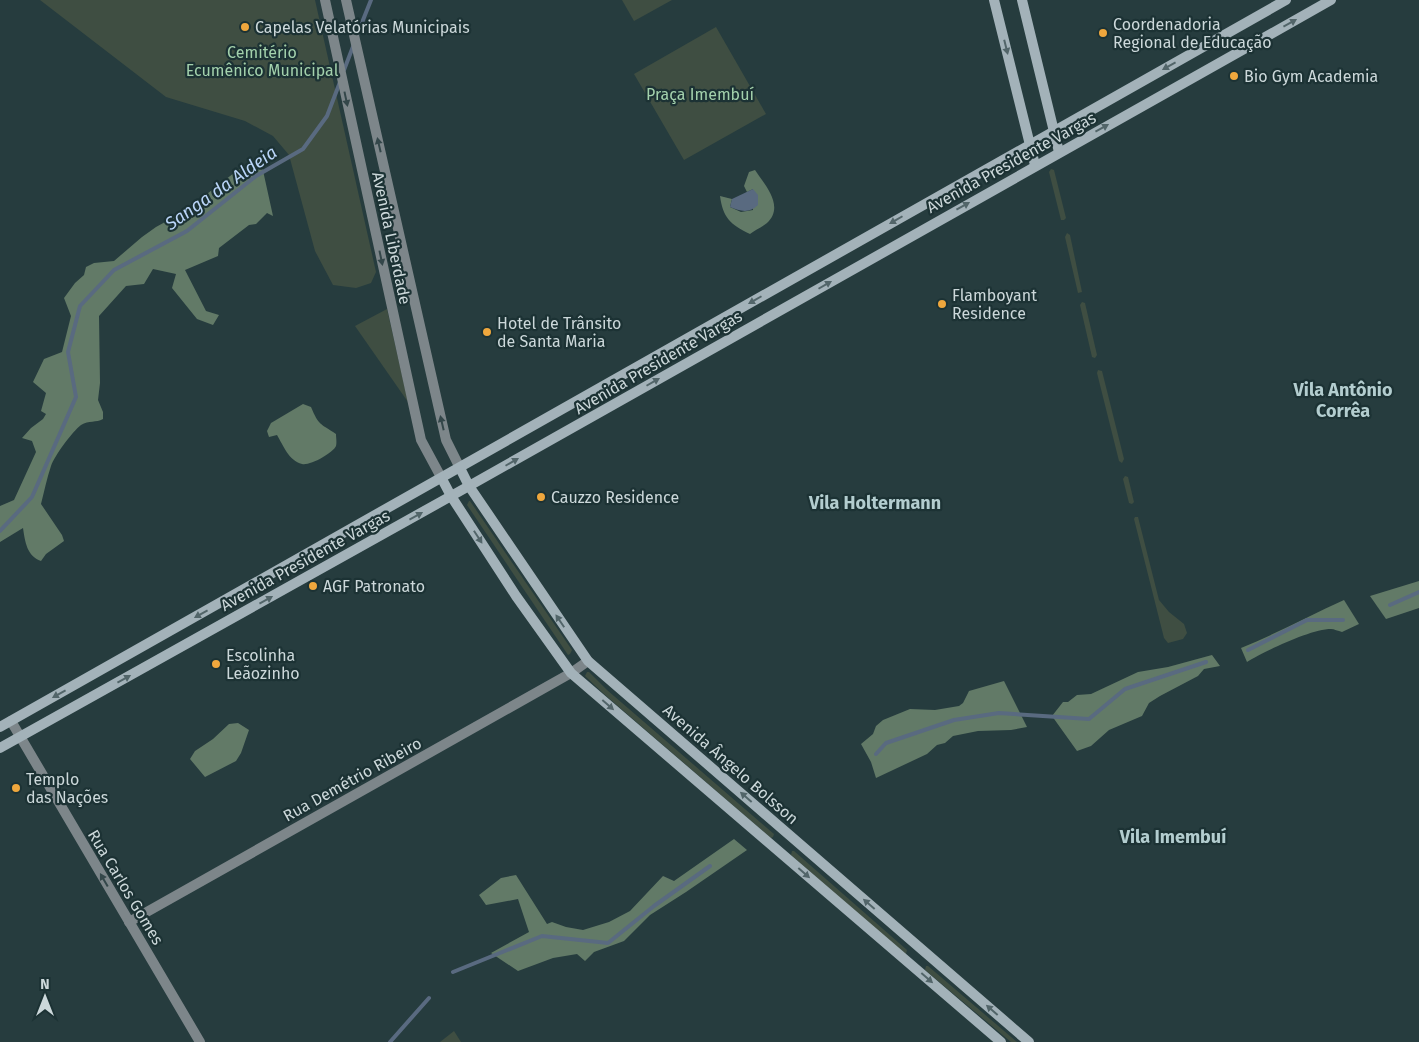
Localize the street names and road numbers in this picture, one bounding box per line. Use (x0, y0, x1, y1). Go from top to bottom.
street label: Avenida Presidente Vargas (923, 108, 1099, 217)
street label: Avenida Liberdade (368, 170, 415, 306)
street label: Avenida Presidente Vargas (571, 307, 746, 418)
street label: Avenida Presidente Vargas (217, 506, 393, 615)
street label: Avenida Ângelo Bolsson (659, 700, 803, 828)
street label: Rua Demétrio Ribeiro (280, 733, 425, 825)
street label: Rua Carlos Gomes (84, 826, 167, 948)

